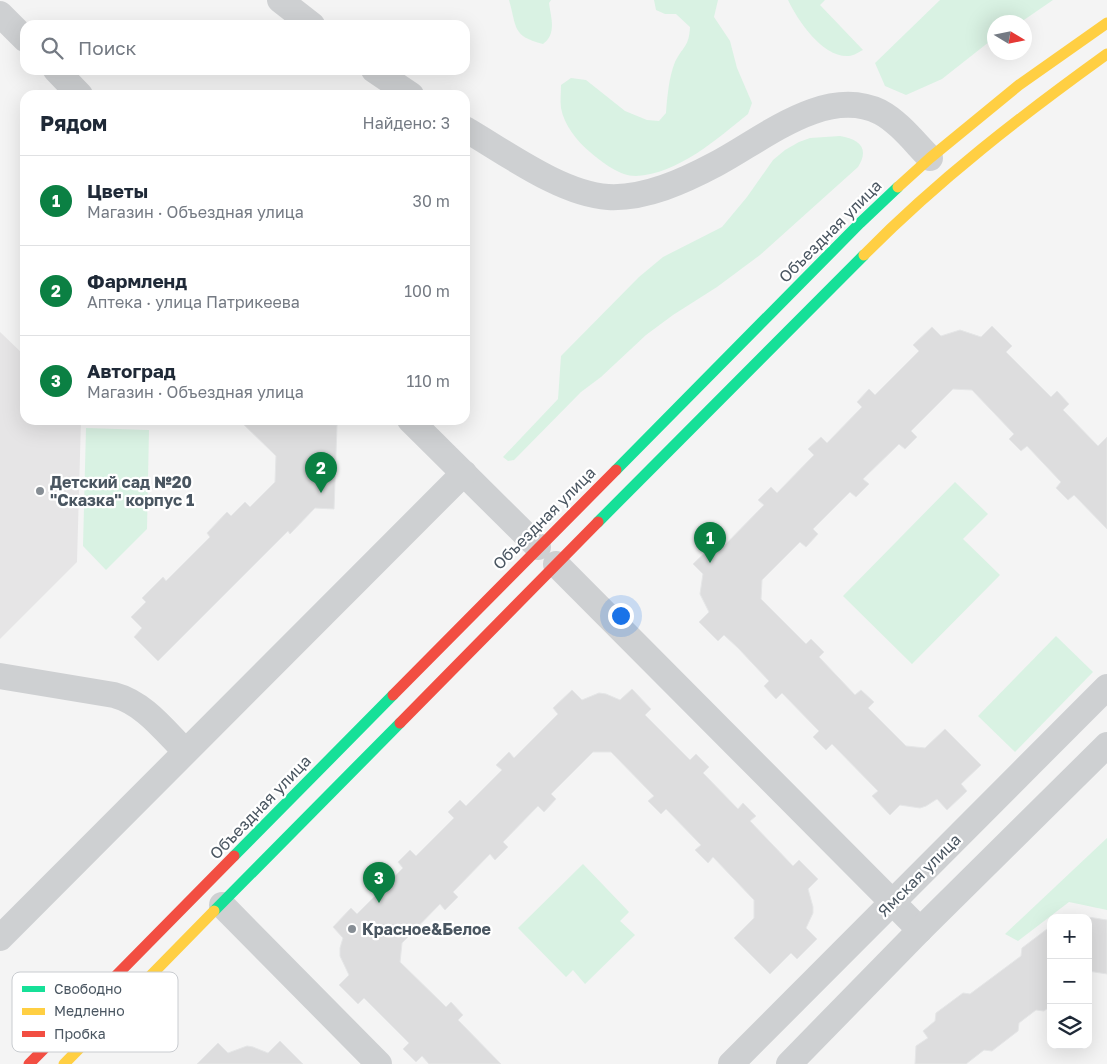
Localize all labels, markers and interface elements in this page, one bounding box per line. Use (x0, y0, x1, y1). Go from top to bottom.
north arrow (987, 15, 1032, 60)
search box (20, 20, 470, 75)
icon: search (38, 34, 66, 62)
text: Поиск (78, 36, 137, 59)
text: Рядом (40, 110, 107, 136)
text: Найдено: 3 (363, 113, 450, 133)
street label: Объездная улица (774, 175, 886, 287)
text: Цветы (87, 179, 148, 202)
text: 1 (52, 191, 60, 211)
text: 30 m (413, 191, 450, 211)
text: Магазин · Объездная улица (87, 202, 304, 222)
text: Фармленд (87, 269, 187, 292)
text: 2 (51, 281, 61, 301)
text: 100 m (404, 281, 450, 301)
text: Аптека · улица Патрикеева (87, 292, 300, 312)
text: Автоград (87, 359, 176, 382)
text: 3 (51, 371, 61, 391)
text: 110 m (406, 371, 450, 391)
text: Магазин · Объездная улица (87, 382, 304, 402)
pin: 2 (305, 452, 337, 493)
street label: Объездная улица (488, 462, 600, 574)
place label: Детский сад №20 "Сказка" корпус 1 (50, 472, 194, 510)
marker: Детский сад №20 "Сказка" корпус 1 (34, 485, 46, 497)
pin: 1 (694, 522, 726, 563)
your location (608, 603, 634, 629)
street label: Объездная улица (205, 751, 315, 863)
street label: Ямская улица (873, 829, 965, 921)
pin: 3 (363, 862, 395, 903)
map controls (1047, 914, 1092, 1049)
button: + (1047, 914, 1092, 959)
place label: Красное&Белое (362, 919, 491, 939)
marker: Красное&Белое (346, 923, 358, 935)
button: − (1047, 959, 1092, 1004)
legend (12, 972, 178, 1052)
text: Свободно (54, 980, 122, 997)
text: Медленно (54, 1002, 125, 1019)
button: layers (1047, 1004, 1092, 1049)
text: Пробка (54, 1025, 106, 1042)

